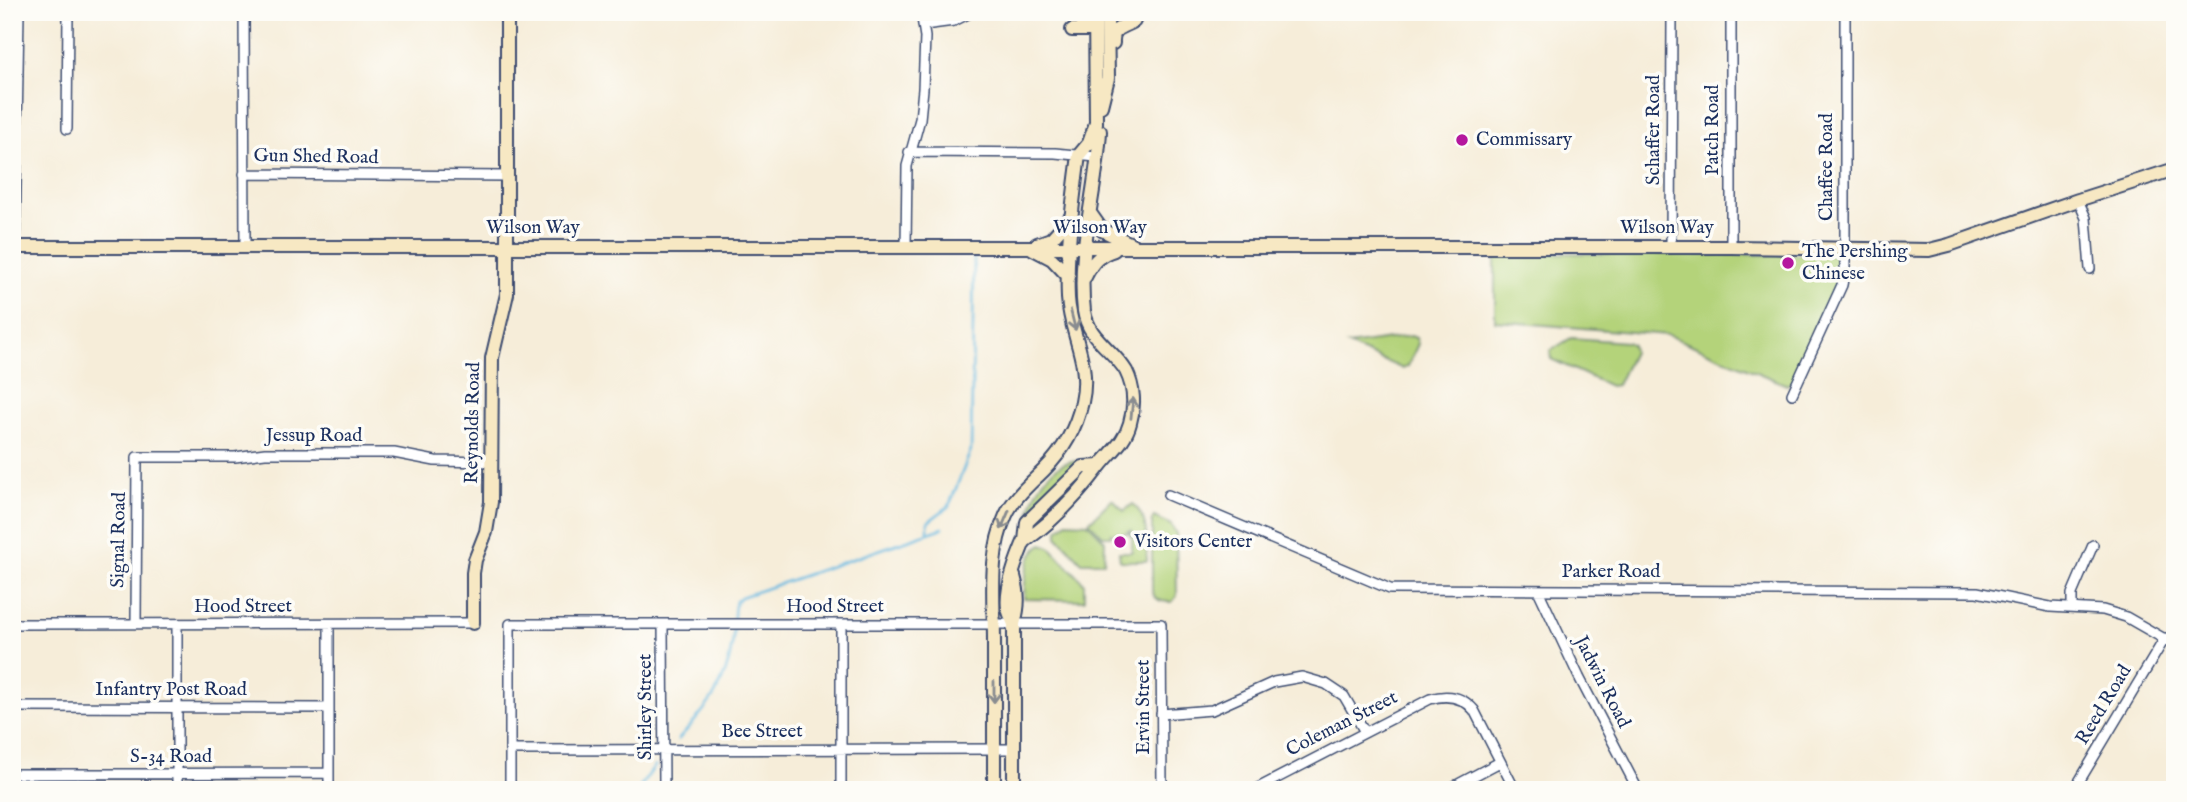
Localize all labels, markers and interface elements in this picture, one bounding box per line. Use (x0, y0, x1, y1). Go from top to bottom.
street label: Schaffer Road (1642, 74, 1666, 185)
street label: Patch Road (1701, 84, 1725, 175)
street label: Chaffee Road (1815, 112, 1839, 221)
place label: Commissary (1476, 128, 1573, 152)
marker: Commissary (1454, 132, 1470, 148)
street label: Gun Shed Road (253, 144, 380, 170)
street label: Wilson Way (486, 216, 581, 240)
street label: Wilson Way (1053, 216, 1148, 240)
street label: Wilson Way (1620, 216, 1715, 240)
place label: The Pershing Chinese (1802, 240, 1908, 286)
marker: The Pershing Chinese (1780, 255, 1796, 271)
one-way arrow (1067, 308, 1080, 331)
street label: Reynolds Road (460, 361, 486, 484)
one-way arrow (1126, 397, 1139, 420)
street label: Jessup Road (264, 424, 363, 448)
street label: Signal Road (106, 491, 132, 588)
one-way arrow (998, 509, 1011, 530)
place label: Visitors Center (1133, 530, 1252, 554)
marker: Visitors Center (1112, 534, 1128, 550)
street label: Parker Road (1562, 560, 1661, 584)
street label: Hood Street (194, 595, 292, 619)
street label: Hood Street (786, 595, 884, 619)
street label: Jadwin Road (1568, 630, 1636, 733)
street label: Shirley Street (634, 653, 658, 760)
street label: Ervin Street (1132, 659, 1156, 755)
street label: Reed Road (2071, 660, 2138, 749)
street label: Infantry Post Road (95, 678, 248, 702)
one-way arrow (987, 681, 1001, 704)
street label: Coleman Street (1282, 685, 1402, 762)
street label: Bee Street (721, 720, 803, 744)
street label: S-34 Road (130, 745, 213, 769)

